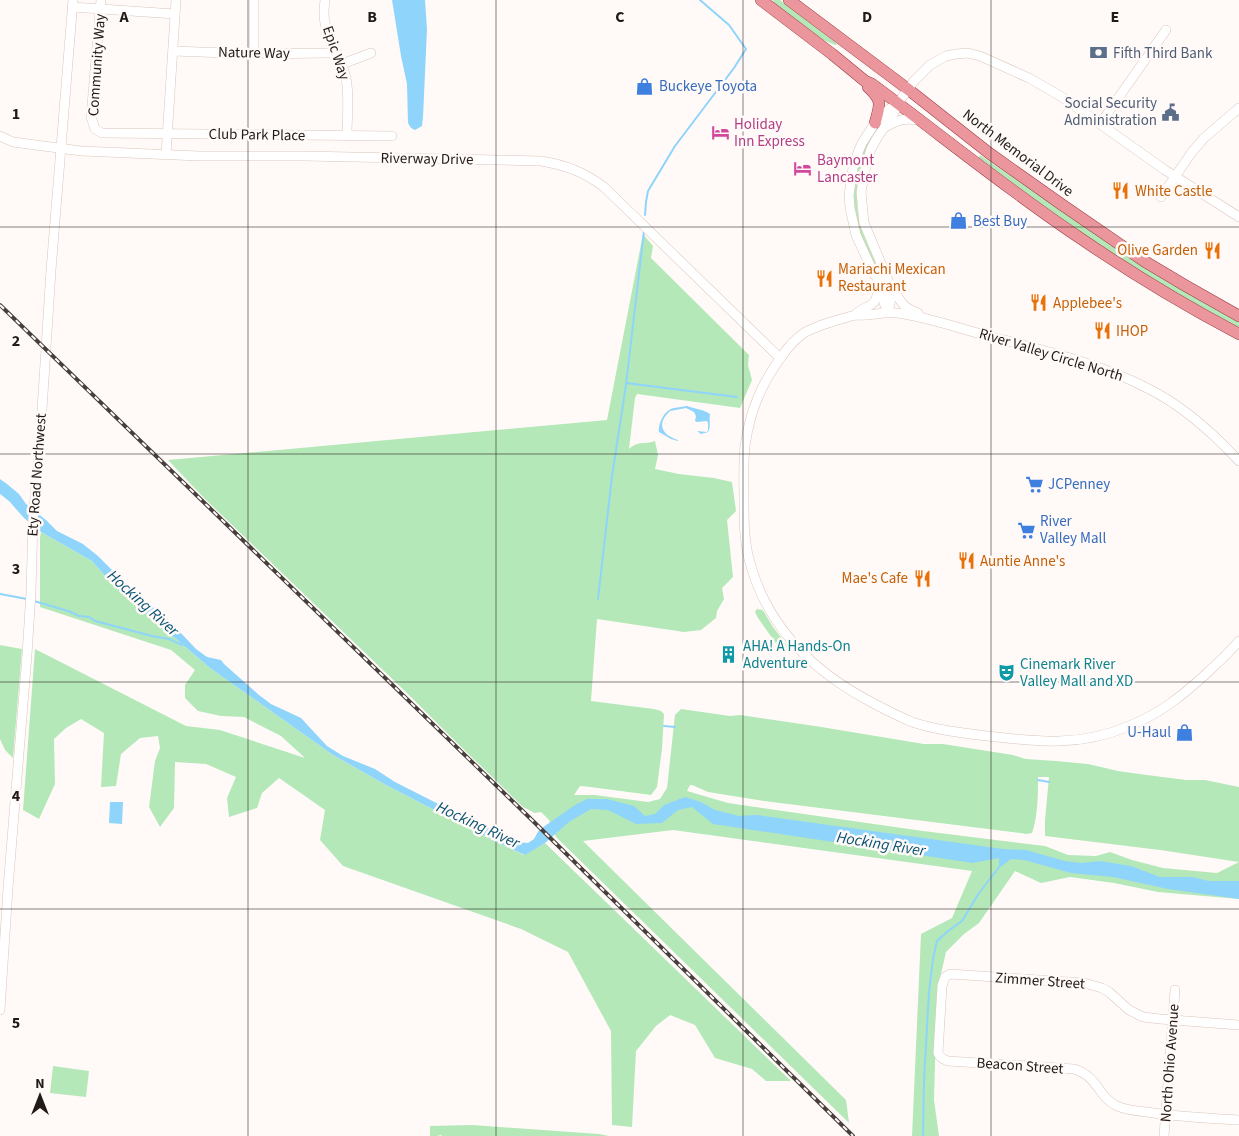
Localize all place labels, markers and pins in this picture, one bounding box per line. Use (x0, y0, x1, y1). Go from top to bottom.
bank icon: Fifth Third Bank (1089, 43, 1109, 63)
place label: Fifth Third Bank (1113, 43, 1213, 64)
shop icon: Buckeye Toyota (635, 76, 655, 96)
place label: Buckeye Toyota (659, 76, 757, 97)
place label: Social Security Administration (1064, 93, 1157, 131)
public building icon: Social Security Administration (1161, 102, 1181, 122)
place label: Holiday Inn Express (734, 114, 805, 152)
hotel icon: Holiday Inn Express (710, 123, 730, 143)
place label: Baymont Lancaster (817, 150, 879, 188)
hotel icon: Baymont Lancaster (793, 159, 813, 179)
restaurant icon: White Castle (1111, 181, 1131, 201)
place label: White Castle (1135, 181, 1212, 202)
shop icon: Best Buy (949, 211, 969, 231)
place label: Best Buy (973, 211, 1027, 232)
place label: Olive Garden (1117, 240, 1198, 261)
restaurant icon: Olive Garden (1202, 240, 1222, 260)
place label: Mariachi Mexican Restaurant (838, 259, 946, 297)
restaurant icon: Mariachi Mexican Restaurant (814, 268, 834, 288)
restaurant icon: Applebee's (1029, 293, 1049, 313)
place label: Applebee's (1053, 293, 1122, 314)
restaurant icon: IHOP (1092, 321, 1112, 341)
place label: IHOP (1116, 321, 1148, 342)
supermarket icon: JCPenney (1024, 474, 1044, 494)
place label: JCPenney (1048, 474, 1110, 495)
place label: River Valley Mall (1040, 511, 1106, 549)
supermarket icon: River Valley Mall (1016, 520, 1036, 540)
restaurant icon: Auntie Anne's (956, 551, 976, 571)
place label: Auntie Anne's (980, 551, 1065, 572)
place label: Mae's Cafe (842, 568, 908, 589)
restaurant icon: Mae's Cafe (912, 568, 932, 588)
place label: AHA! A Hands-On Adventure (743, 636, 851, 674)
building icon: AHA! A Hands-On Adventure (719, 645, 739, 665)
place label: Cinemark River Valley Mall and XD (1020, 654, 1133, 692)
theatre icon: Cinemark River Valley Mall and XD (996, 663, 1016, 683)
place label: U-Haul (1127, 722, 1171, 743)
shop icon: U-Haul (1175, 722, 1195, 742)

